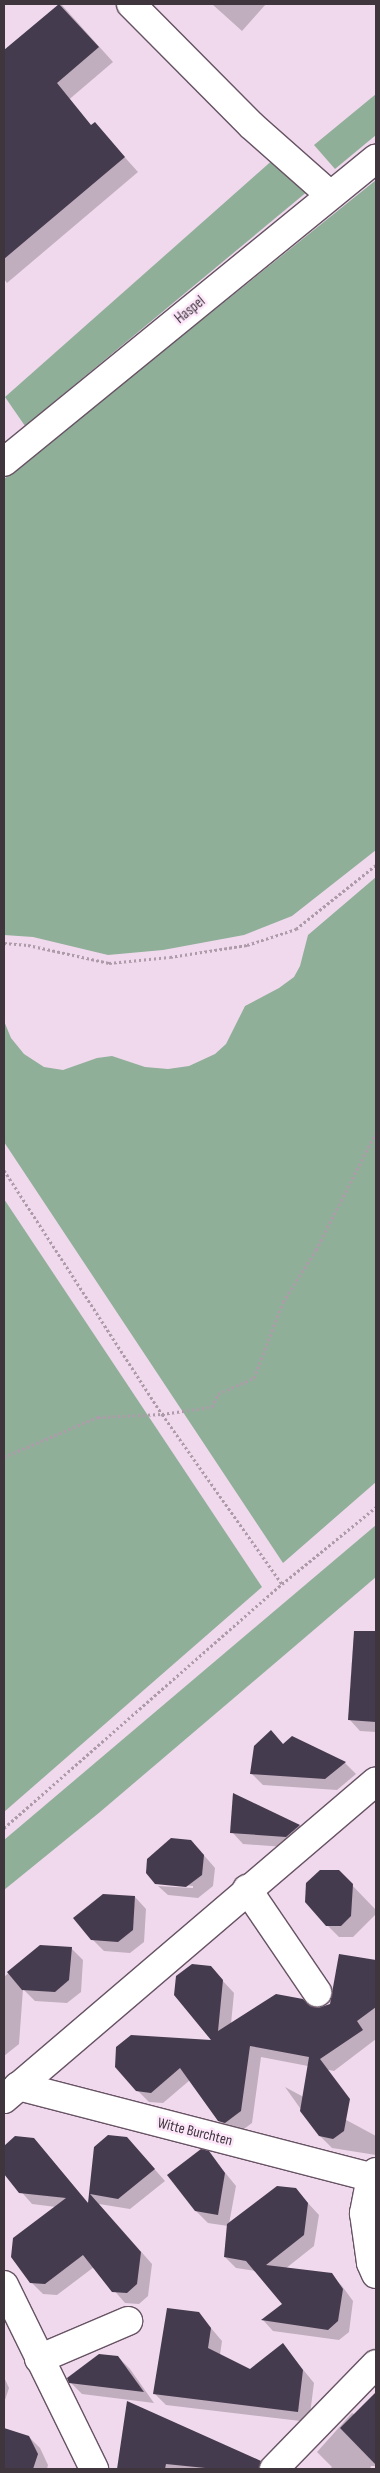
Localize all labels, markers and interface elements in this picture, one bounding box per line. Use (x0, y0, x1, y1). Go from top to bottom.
street label: Haspel (171, 292, 209, 328)
street label: Witte Burchten (156, 2114, 234, 2150)

